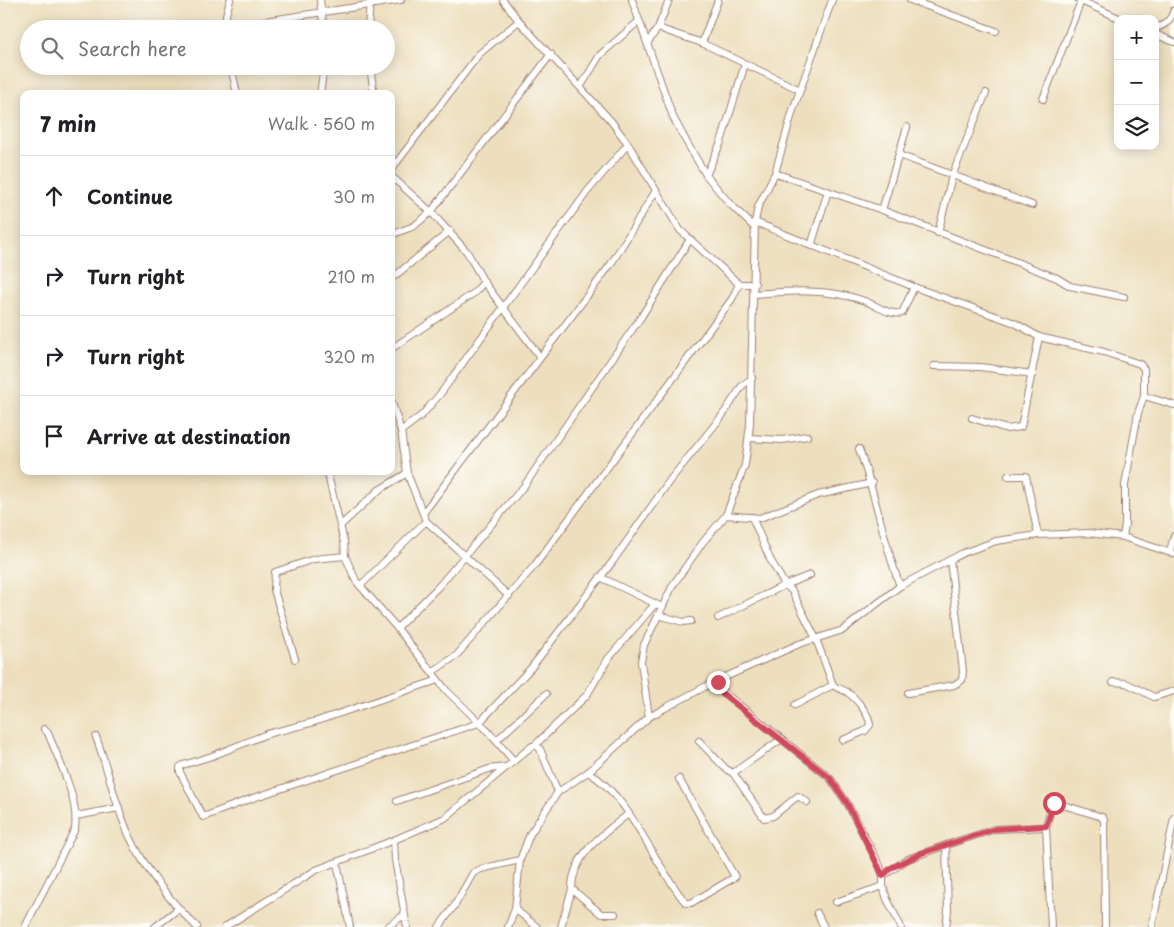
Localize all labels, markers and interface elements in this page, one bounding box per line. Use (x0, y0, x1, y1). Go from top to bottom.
map controls (1114, 15, 1159, 150)
button: + (1114, 15, 1159, 60)
search box (20, 20, 395, 75)
icon: search (38, 34, 66, 62)
text: Search here (78, 34, 187, 62)
button: − (1114, 60, 1159, 105)
button: layers (1114, 105, 1159, 150)
text: 7 min (40, 107, 96, 139)
text: Walk · 560 m (268, 111, 375, 135)
icon: ahead (40, 182, 68, 210)
text: Continue (87, 182, 173, 210)
text: 30 m (333, 184, 375, 208)
icon: right (40, 262, 68, 290)
text: Turn right (87, 262, 185, 290)
text: 210 m (327, 264, 375, 288)
icon: right (40, 342, 68, 370)
text: Turn right (87, 342, 185, 370)
text: 320 m (324, 344, 375, 368)
icon: arrive (40, 422, 68, 450)
text: Arrive at destination (87, 422, 291, 450)
route end (707, 671, 730, 694)
route start (1043, 792, 1066, 815)

